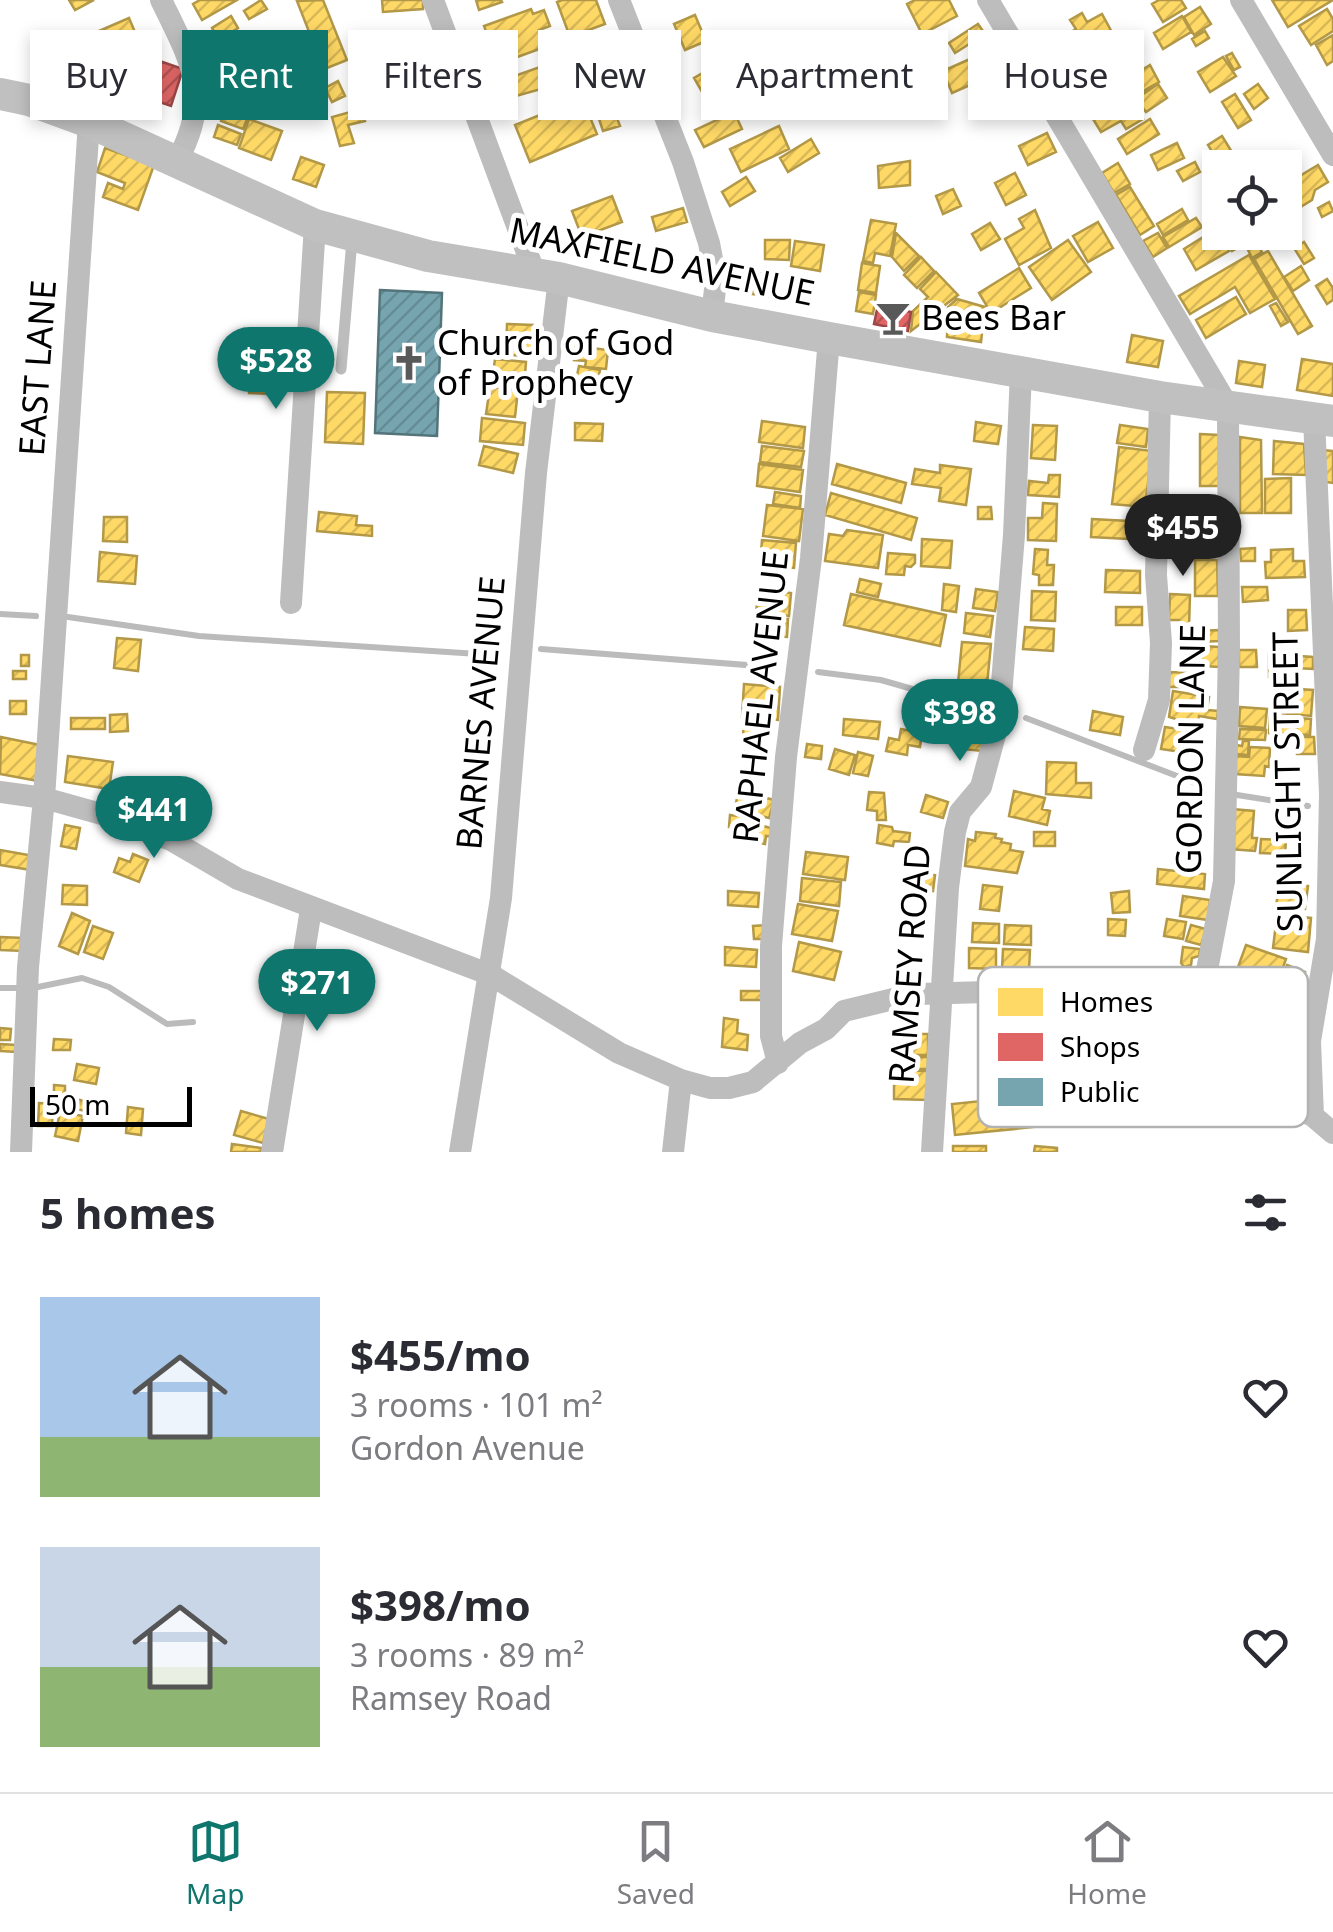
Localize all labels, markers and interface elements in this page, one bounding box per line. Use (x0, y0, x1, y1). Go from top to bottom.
chip: Buy (30, 30, 162, 120)
chip: Rent (182, 30, 328, 120)
chip: Filters (348, 30, 518, 120)
chip: New (538, 30, 681, 120)
chip: Apartment (701, 30, 948, 120)
chip: House (968, 30, 1144, 120)
map controls (1202, 150, 1302, 250)
button: locate (1202, 150, 1302, 250)
street label: MAXFIELD AVENUE (506, 205, 819, 316)
street label: EAST LANE (7, 278, 66, 458)
place label: Bees Bar (921, 293, 1066, 340)
bar icon: Bees Bar (874, 299, 912, 337)
place label: Church of God of Prophecy (437, 318, 674, 405)
pin: $528 (217, 327, 335, 412)
text: $528 (239, 338, 313, 381)
church icon: Church of God of Prophecy (390, 344, 428, 382)
pin: $455 (1124, 494, 1242, 579)
text: $455 (1146, 505, 1220, 548)
street label: RAPHAEL AVENUE (721, 548, 798, 845)
street label: BARNES AVENUE (444, 574, 515, 852)
street label: GORDON LANE (1164, 624, 1215, 874)
street label: SUNLIGHT STREET (1260, 631, 1313, 933)
pin: $398 (901, 679, 1019, 764)
text: $398 (923, 690, 997, 733)
pin: $441 (95, 776, 213, 861)
text: $441 (117, 787, 191, 830)
street label: RAMSEY ROAD (877, 843, 940, 1085)
pin: $271 (258, 949, 376, 1034)
text: $271 (280, 960, 354, 1003)
legend (978, 967, 1308, 1127)
text: Homes (1060, 982, 1153, 1020)
text: Shops (1060, 1027, 1140, 1065)
text: Public (1060, 1072, 1139, 1110)
scale bar (30, 1082, 192, 1126)
text: 50 m (45, 1085, 111, 1123)
text: 5 homes (40, 1184, 216, 1241)
icon: filters (1238, 1185, 1293, 1240)
text: $455/mo (350, 1326, 531, 1383)
icon: home (120, 1337, 240, 1457)
icon: heart (1238, 1370, 1293, 1425)
text: 3 rooms · 101 m² (350, 1383, 603, 1426)
text: Gordon Avenue (350, 1426, 585, 1469)
text: $398/mo (350, 1576, 531, 1633)
icon: home (120, 1587, 240, 1707)
icon: heart (1238, 1620, 1293, 1675)
text: 3 rooms · 89 m² (350, 1633, 584, 1676)
text: Ramsey Road (350, 1676, 552, 1719)
tab: Map (186, 1814, 244, 1912)
tab: Saved (617, 1814, 695, 1912)
tab: Home (1067, 1814, 1147, 1912)

